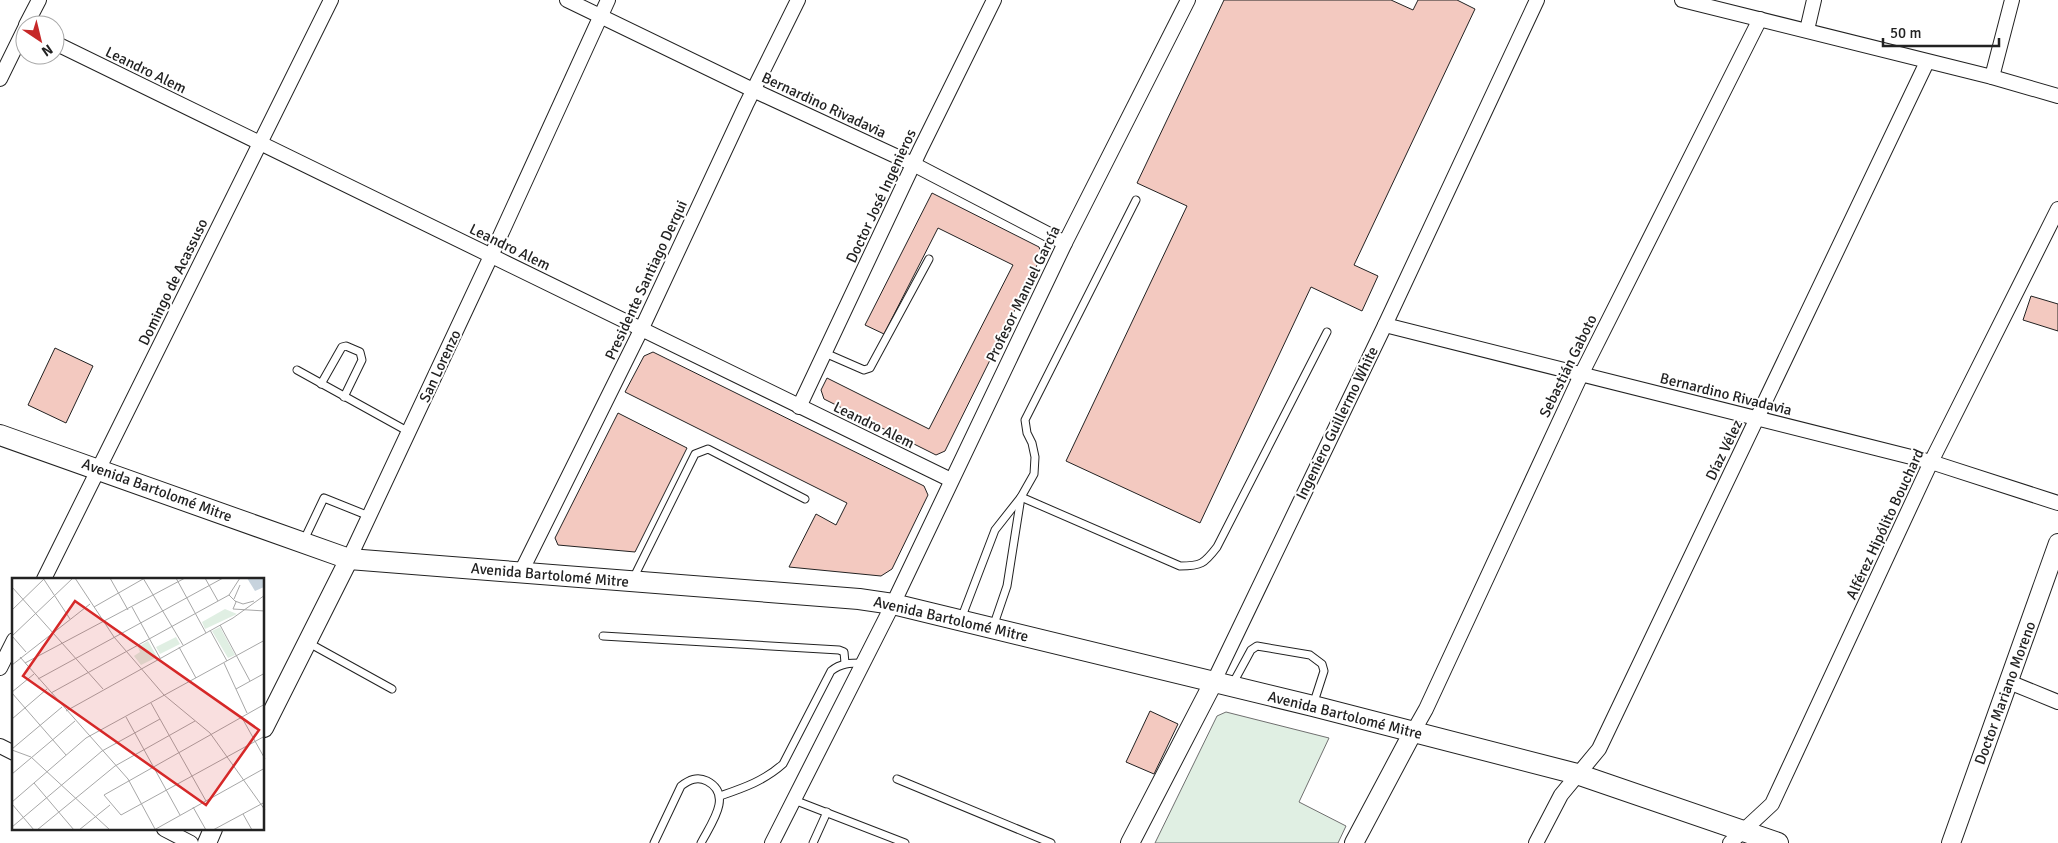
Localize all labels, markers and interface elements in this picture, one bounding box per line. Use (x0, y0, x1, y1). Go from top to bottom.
north arrow (15, 15, 65, 65)
scale bar (1883, 15, 1999, 47)
text: 50 m (1890, 24, 1921, 42)
text: N (38, 40, 56, 60)
street label: Leandro Alem (103, 43, 189, 97)
street label: Bernardino Rivadavia (759, 68, 889, 142)
street label: Doctor José Ingenieros (842, 126, 920, 266)
street label: Presidente Santiago Derqui (601, 197, 691, 363)
street label: Domingo de Acassuso (134, 215, 212, 348)
street label: Leandro Alem (467, 220, 553, 274)
street label: Profesor Manuel García (982, 223, 1064, 365)
street label: Sebastián Gaboto (1535, 311, 1601, 420)
street label: San Lorenzo (415, 327, 465, 405)
street label: Ingeniero Guillermo White (1292, 344, 1382, 502)
street label: Bernardino Rivadavia (1658, 369, 1794, 419)
street label: Leandro Alem (831, 398, 917, 452)
street label: Díaz Vélez (1702, 416, 1747, 483)
street label: Alférez Hipólito Bouchard (1842, 446, 1928, 602)
street label: Avenida Bartolomé Mitre (79, 454, 235, 526)
street label: Avenida Bartolomé Mitre (470, 559, 630, 591)
inset map (12, 578, 265, 830)
street label: Avenida Bartolomé Mitre (872, 592, 1030, 646)
street label: Doctor Mariano Moreno (1971, 619, 2039, 767)
street label: Avenida Bartolomé Mitre (1266, 687, 1424, 743)

